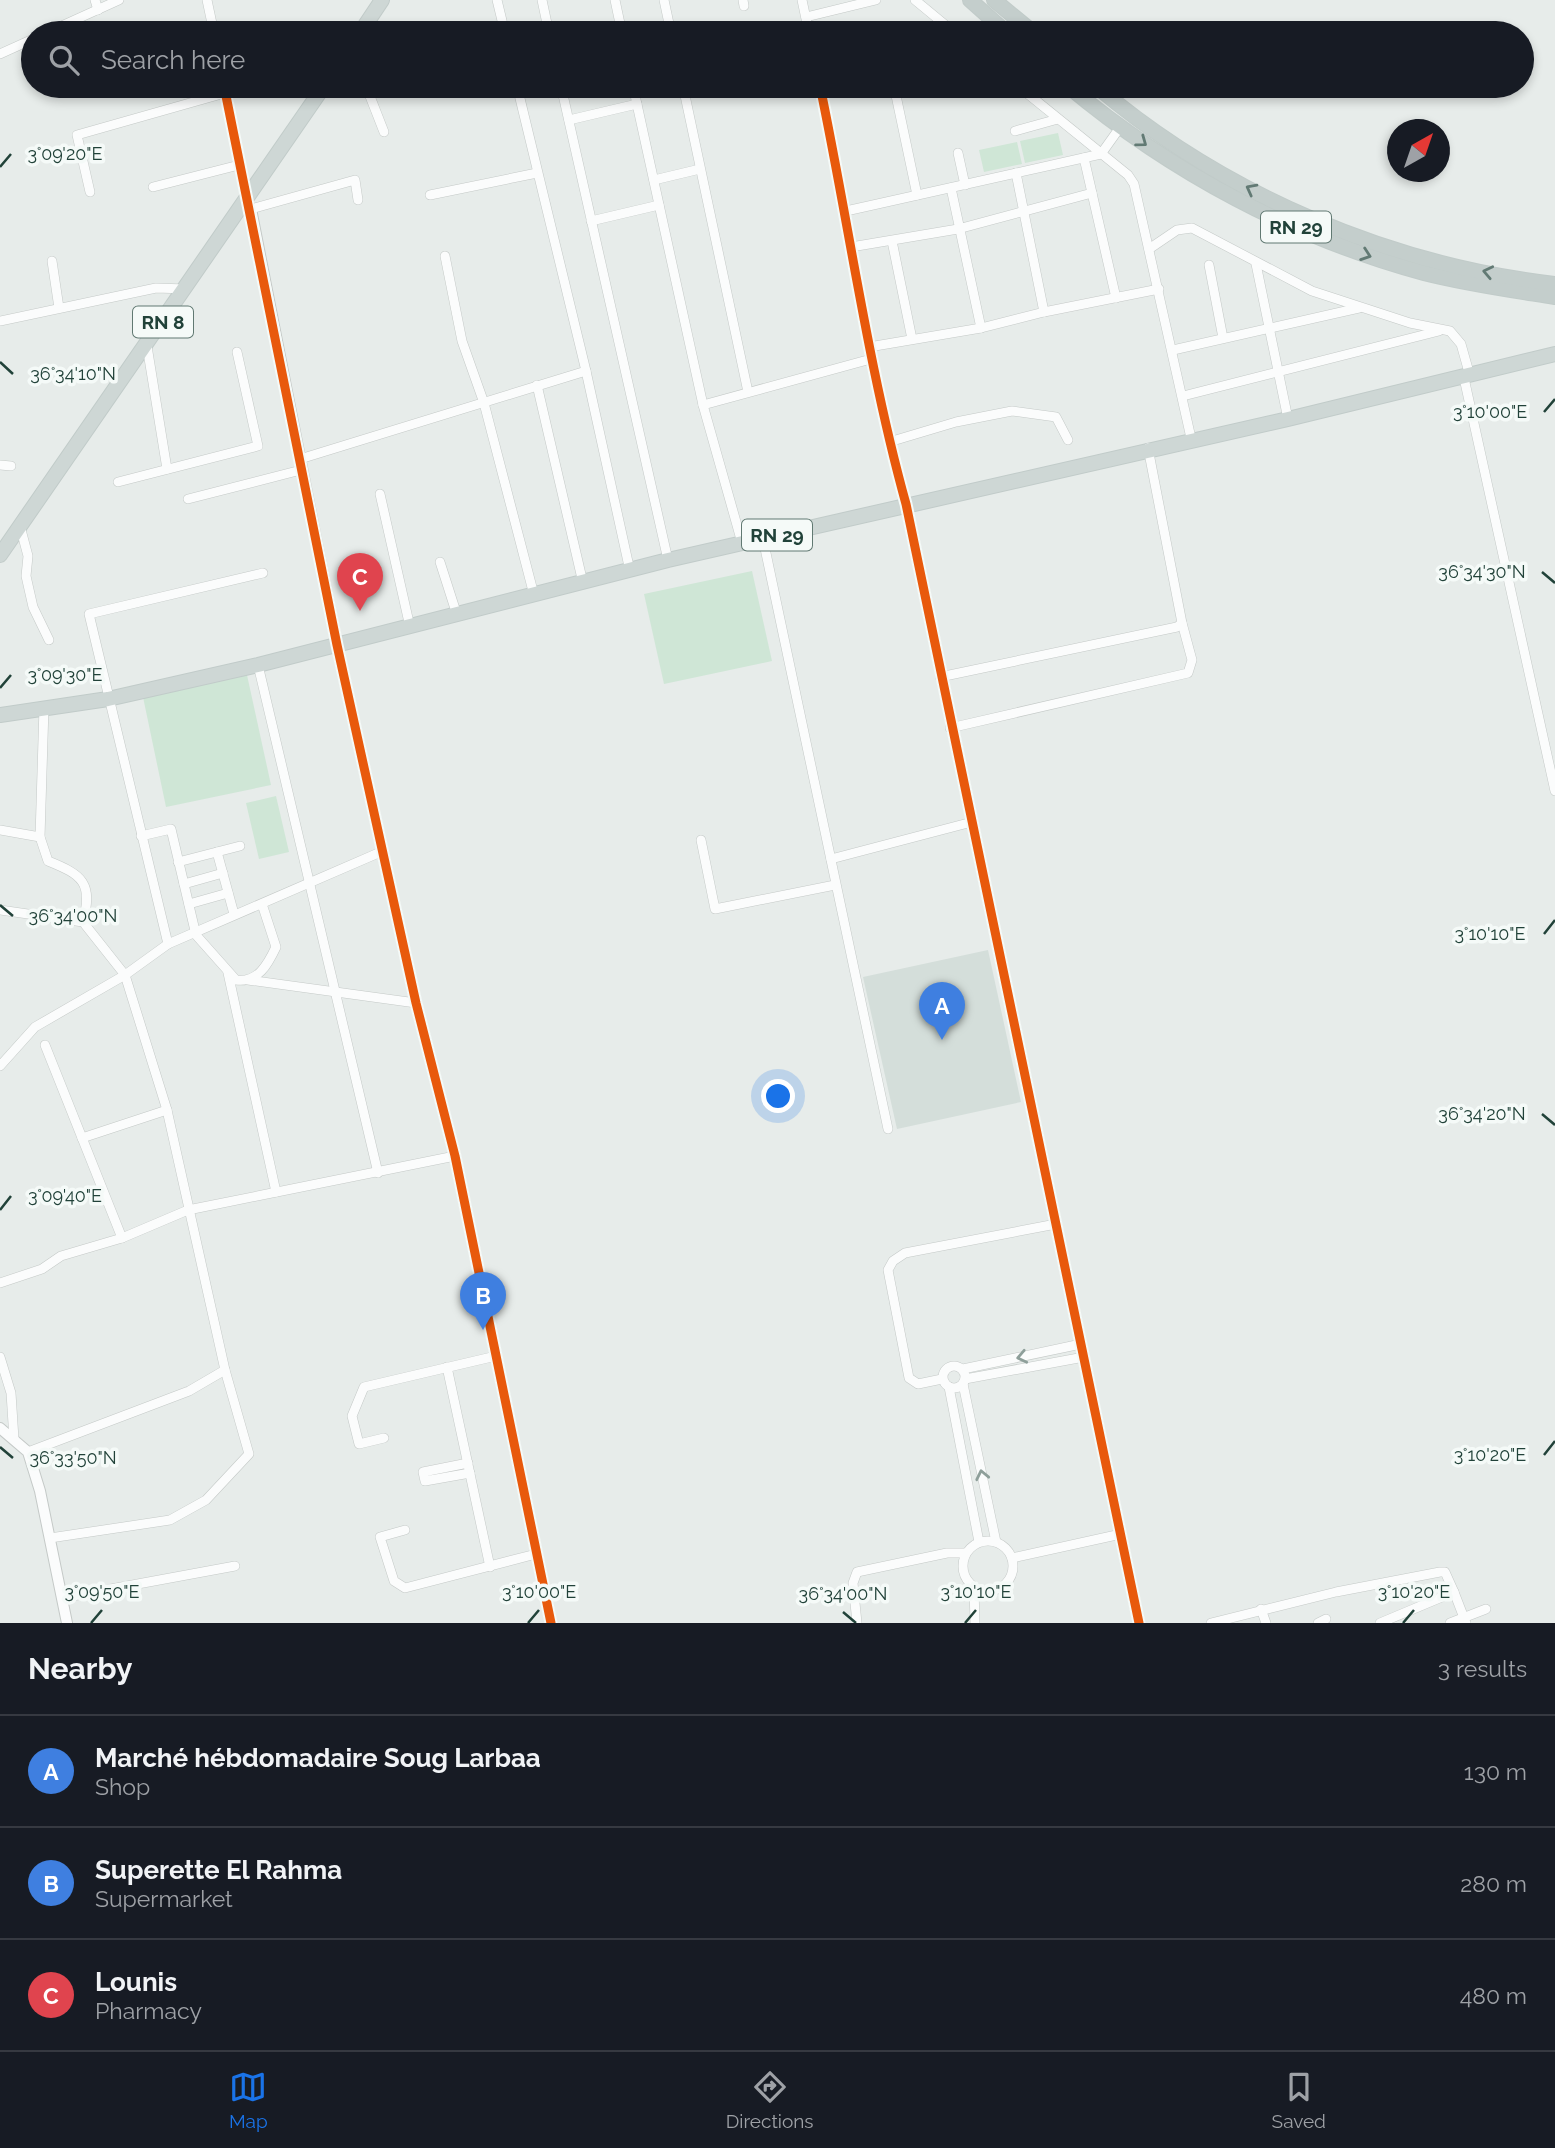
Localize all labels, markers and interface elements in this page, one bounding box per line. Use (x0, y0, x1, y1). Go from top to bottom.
search box (21, 21, 1534, 98)
icon: search (45, 41, 83, 79)
text: Search here (101, 45, 245, 75)
north arrow (1387, 119, 1450, 182)
one-way arrow (1134, 133, 1147, 146)
text: 3°09'20"E (28, 143, 102, 164)
one-way arrow (1246, 183, 1258, 197)
road number: RN 29 (1261, 212, 1331, 243)
one-way arrow (1360, 246, 1372, 260)
one-way arrow (1482, 266, 1494, 280)
road number: RN 8 (133, 306, 193, 338)
text: 36°34'10"N (30, 363, 116, 384)
text: 3°10'00"E (1453, 401, 1527, 422)
road number: RN 29 (742, 520, 812, 550)
pin: C (337, 553, 383, 611)
text: 36°34'30"N (1438, 561, 1526, 582)
text: 3°09'30"E (27, 664, 103, 685)
text: 36°34'00"N (29, 905, 117, 926)
text: 3°10'10"E (1455, 923, 1526, 944)
pin: A (919, 982, 965, 1040)
your location (761, 1079, 795, 1113)
text: 36°34'20"N (1438, 1103, 1526, 1124)
text: 3°09'40"E (28, 1185, 102, 1206)
pin: B (460, 1272, 506, 1330)
one-way arrow (1016, 1348, 1028, 1363)
text: 3°10'20"E (1454, 1444, 1526, 1465)
text: 36°33'50"N (29, 1447, 117, 1468)
one-way arrow (975, 1469, 990, 1481)
text: 3°09'50"E (64, 1581, 140, 1602)
text: 3°10'00"E (502, 1581, 576, 1602)
text: 3°10'10"E (941, 1581, 1012, 1602)
text: 3°10'20"E (1378, 1581, 1450, 1602)
text: 36°34'00"N (799, 1583, 887, 1604)
text: Nearby (28, 1651, 132, 1686)
text: 3 results (1438, 1655, 1527, 1682)
text: Marché hébdomadaire Soug Larbaa (95, 1743, 541, 1773)
text: A (43, 1758, 59, 1785)
text: 130 m (1464, 1758, 1527, 1785)
text: Shop (95, 1773, 150, 1800)
text: Superette El Rahma (95, 1855, 342, 1885)
text: B (43, 1870, 59, 1897)
text: 280 m (1460, 1870, 1527, 1897)
text: Supermarket (95, 1885, 233, 1912)
text: Lounis (95, 1967, 177, 1997)
text: C (43, 1982, 59, 2009)
text: 480 m (1460, 1982, 1527, 2009)
text: Pharmacy (95, 1997, 202, 2024)
tab: Map (229, 2068, 268, 2132)
tab: Directions (726, 2068, 814, 2132)
tab: Saved (1272, 2068, 1326, 2132)

